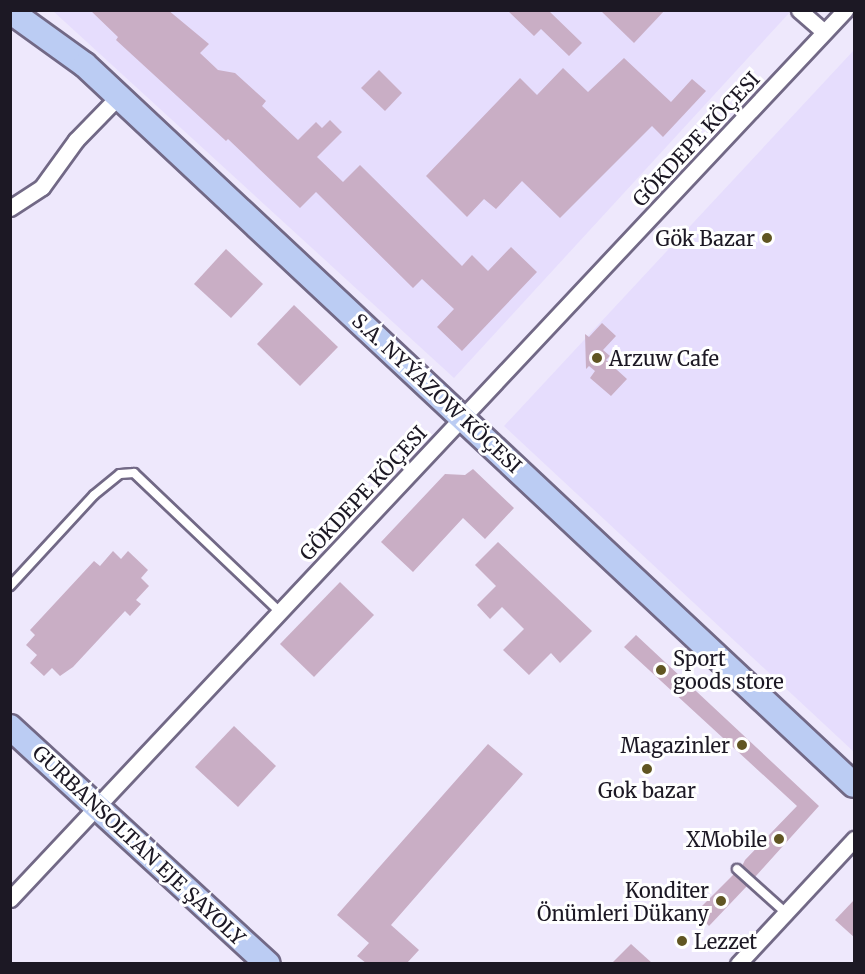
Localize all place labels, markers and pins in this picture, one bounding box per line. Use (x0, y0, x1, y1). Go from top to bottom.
place label: Gök Bazar (655, 226, 755, 250)
marker: Gök Bazar (760, 231, 774, 245)
place label: Arzuw Cafe (609, 346, 719, 370)
marker: Arzuw Cafe (590, 351, 604, 365)
place label: Sport goods store (673, 646, 784, 693)
marker: Sport goods store (654, 663, 668, 677)
place label: Magazinler (621, 733, 730, 757)
marker: Magazinler (735, 738, 749, 752)
marker: Gok bazar (640, 762, 654, 776)
place label: Gok bazar (598, 778, 696, 802)
place label: XMobile (686, 827, 767, 851)
marker: XMobile (772, 832, 786, 846)
place label: Konditer Önümleri Dükany (537, 878, 709, 925)
marker: Konditer Önümleri Dükany (714, 894, 728, 908)
place label: Lezzet (694, 929, 757, 953)
marker: Lezzet (675, 934, 689, 948)

